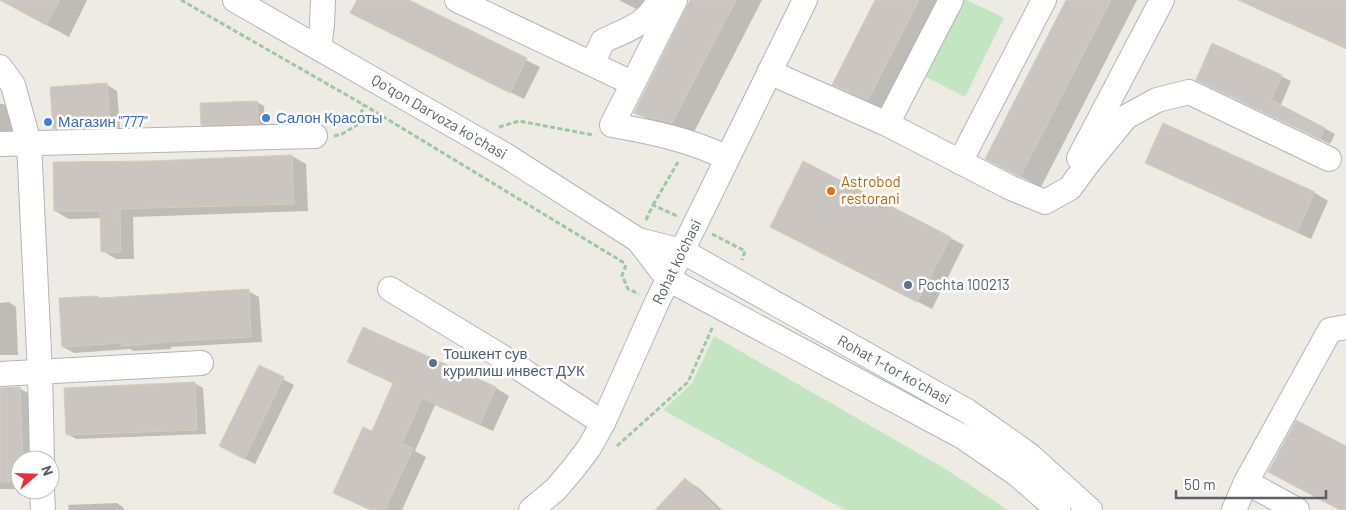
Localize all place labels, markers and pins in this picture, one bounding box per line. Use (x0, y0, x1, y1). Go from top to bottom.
place label: Салон Красоты (276, 108, 383, 126)
place label: Магазин "777" (58, 112, 148, 130)
marker: Салон Красоты (260, 112, 272, 124)
marker: Магазин "777" (42, 116, 54, 128)
place label: Astrobod restorani (841, 172, 901, 207)
marker: Astrobod restorani (825, 185, 837, 197)
place label: Pochta 100213 (918, 275, 1010, 293)
marker: Pochta 100213 (902, 279, 914, 291)
place label: Тошкент сув курилиш инвест ДУК (443, 344, 585, 379)
marker: Тошкент сув курилиш инвест ДУК (427, 357, 439, 369)

